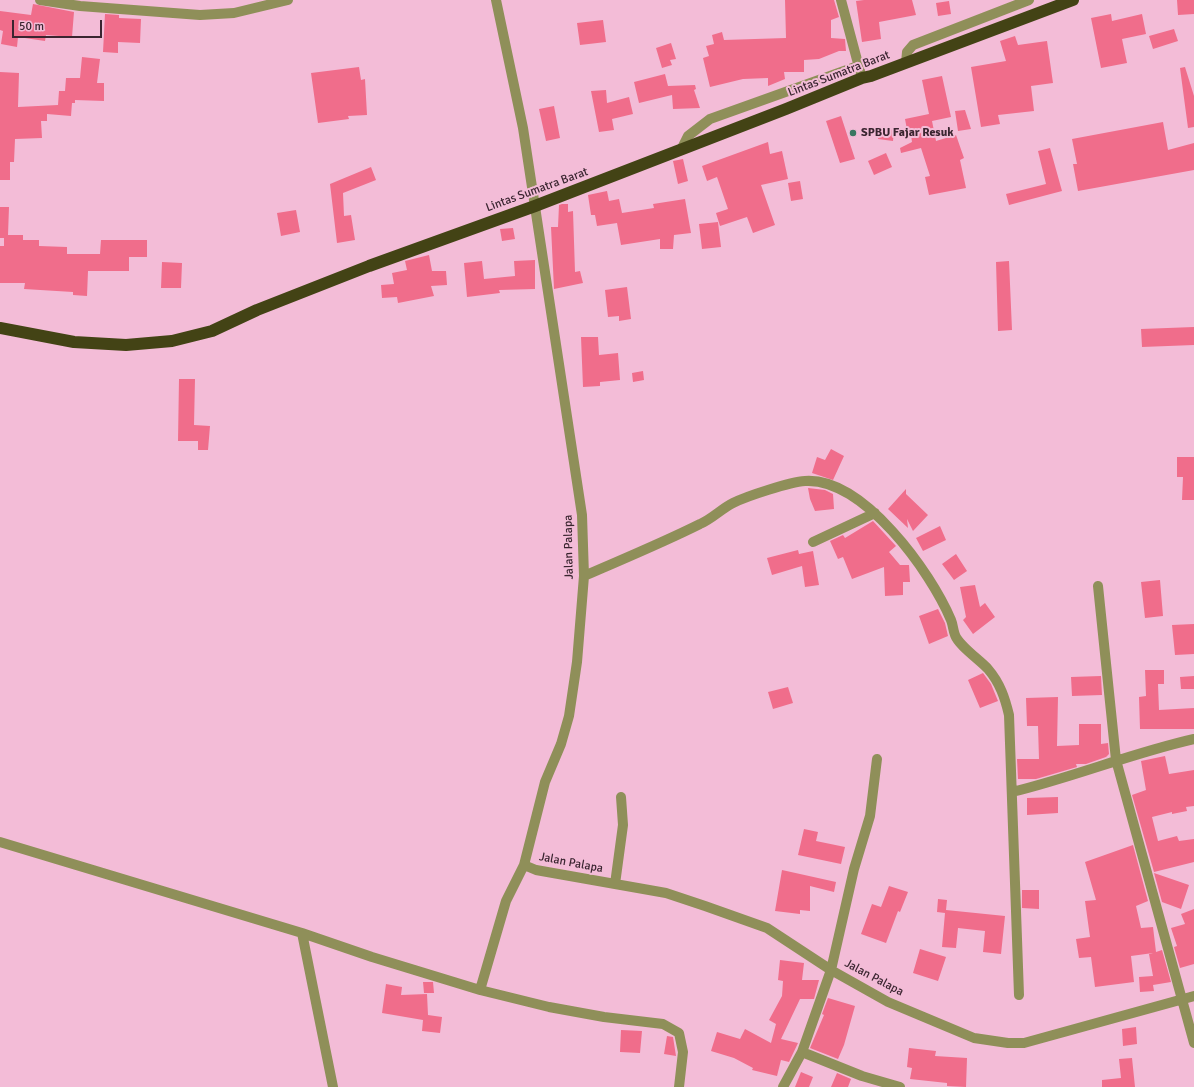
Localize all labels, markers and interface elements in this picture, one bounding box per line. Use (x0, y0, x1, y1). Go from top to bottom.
scale bar (14, 12, 104, 38)
text: 50 m (19, 19, 44, 34)
street label: Lintas Sumatra Barat (786, 48, 892, 100)
place label: SPBU Fajar Resuk (861, 126, 954, 140)
marker: SPBU Fajar Resuk (848, 128, 858, 138)
street label: Lintas Sumatra Barat (484, 165, 590, 215)
street label: Jalan Palapa (561, 515, 577, 579)
street label: Jalan Palapa (538, 850, 604, 876)
street label: Jalan Palapa (842, 956, 906, 1000)

